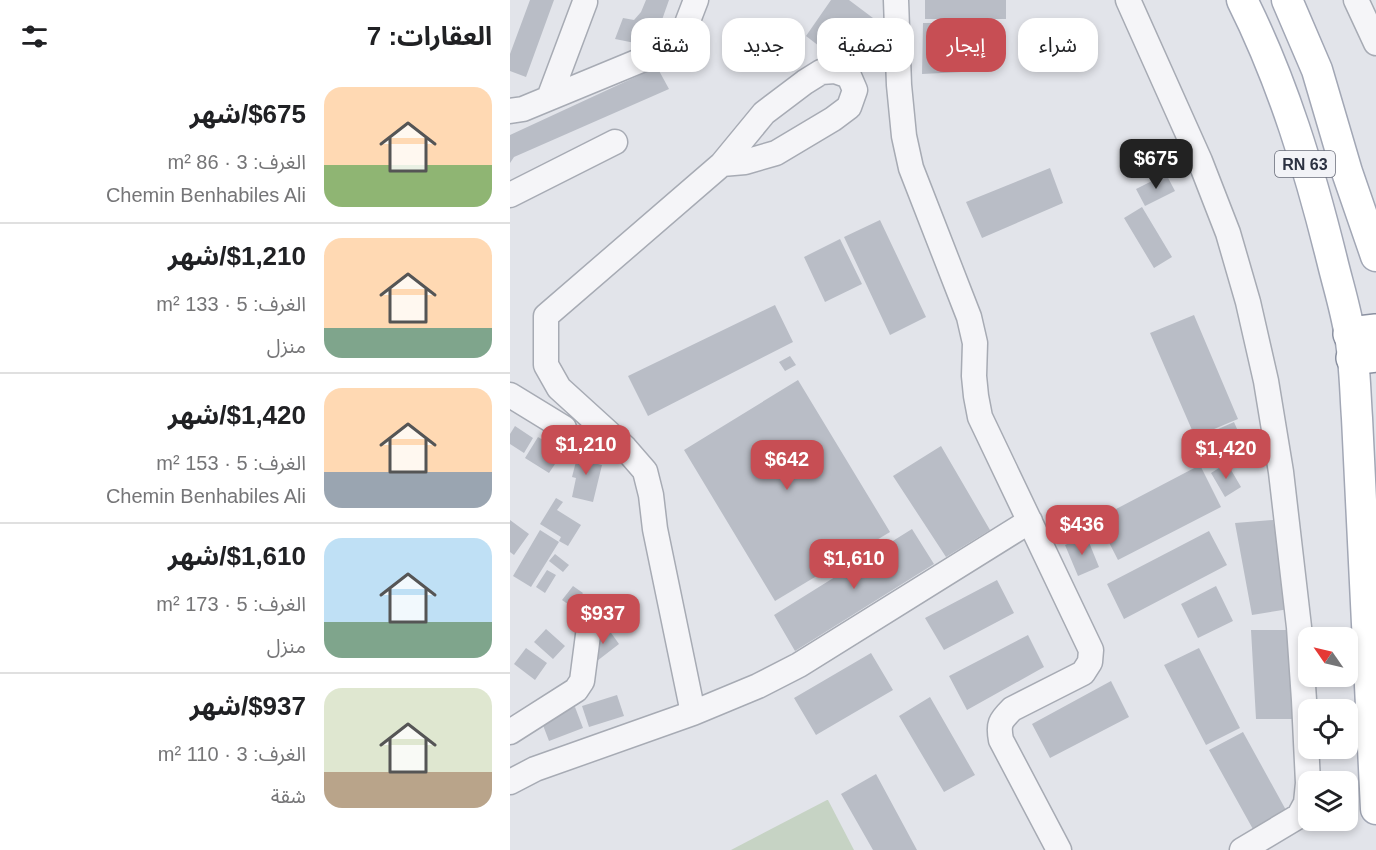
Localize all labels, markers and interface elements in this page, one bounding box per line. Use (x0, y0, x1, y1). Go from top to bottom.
chip: شقة (631, 18, 710, 72)
chip: جديد (722, 18, 805, 72)
chip: تصفية (817, 18, 914, 72)
chip: إيجار (926, 18, 1006, 72)
chip: شراء (1018, 18, 1098, 72)
icon: filters (18, 20, 51, 53)
text: العقارات: 7 (367, 21, 492, 51)
text: $675/شهر (190, 99, 306, 129)
icon: home (372, 111, 444, 183)
pin: $675 (1120, 139, 1192, 190)
text: $675 (1134, 147, 1178, 169)
text: الغرف: 3 · 86 m² (167, 151, 306, 173)
road number: RN 63 (1275, 151, 1335, 177)
text: Chemin Benhabiles Ali (106, 184, 306, 206)
text: $1,210/شهر (168, 241, 306, 271)
icon: home (372, 262, 444, 334)
text: الغرف: 5 · 133 m² (156, 293, 306, 315)
text: منزل (267, 335, 306, 357)
text: $1,420/شهر (168, 400, 306, 430)
icon: home (372, 412, 444, 484)
pin: $1,210 (537, 425, 635, 476)
pin: $1,420 (1177, 429, 1275, 480)
text: $1,210 (555, 433, 617, 455)
text: $1,420 (1195, 437, 1257, 459)
pin: $642 (751, 440, 823, 491)
text: $642 (765, 448, 809, 470)
text: الغرف: 5 · 153 m² (156, 452, 306, 474)
text: Chemin Benhabiles Ali (106, 485, 306, 507)
pin: $436 (1046, 505, 1118, 556)
text: $436 (1060, 513, 1104, 535)
pin: $1,610 (805, 539, 903, 590)
text: $1,610/شهر (168, 541, 306, 571)
text: $1,610 (823, 547, 885, 569)
icon: home (372, 562, 444, 634)
text: الغرف: 5 · 173 m² (156, 593, 306, 615)
pin: $937 (567, 594, 639, 645)
text: $937 (581, 602, 625, 624)
north arrow (1298, 627, 1358, 687)
map controls (1298, 627, 1358, 831)
text: منزل (267, 635, 306, 657)
text: $937/شهر (190, 691, 306, 721)
button: locate (1298, 699, 1358, 759)
icon: home (372, 712, 444, 784)
text: الغرف: 3 · 110 m² (158, 743, 306, 765)
button: layers (1298, 771, 1358, 831)
text: شقة (271, 785, 306, 807)

